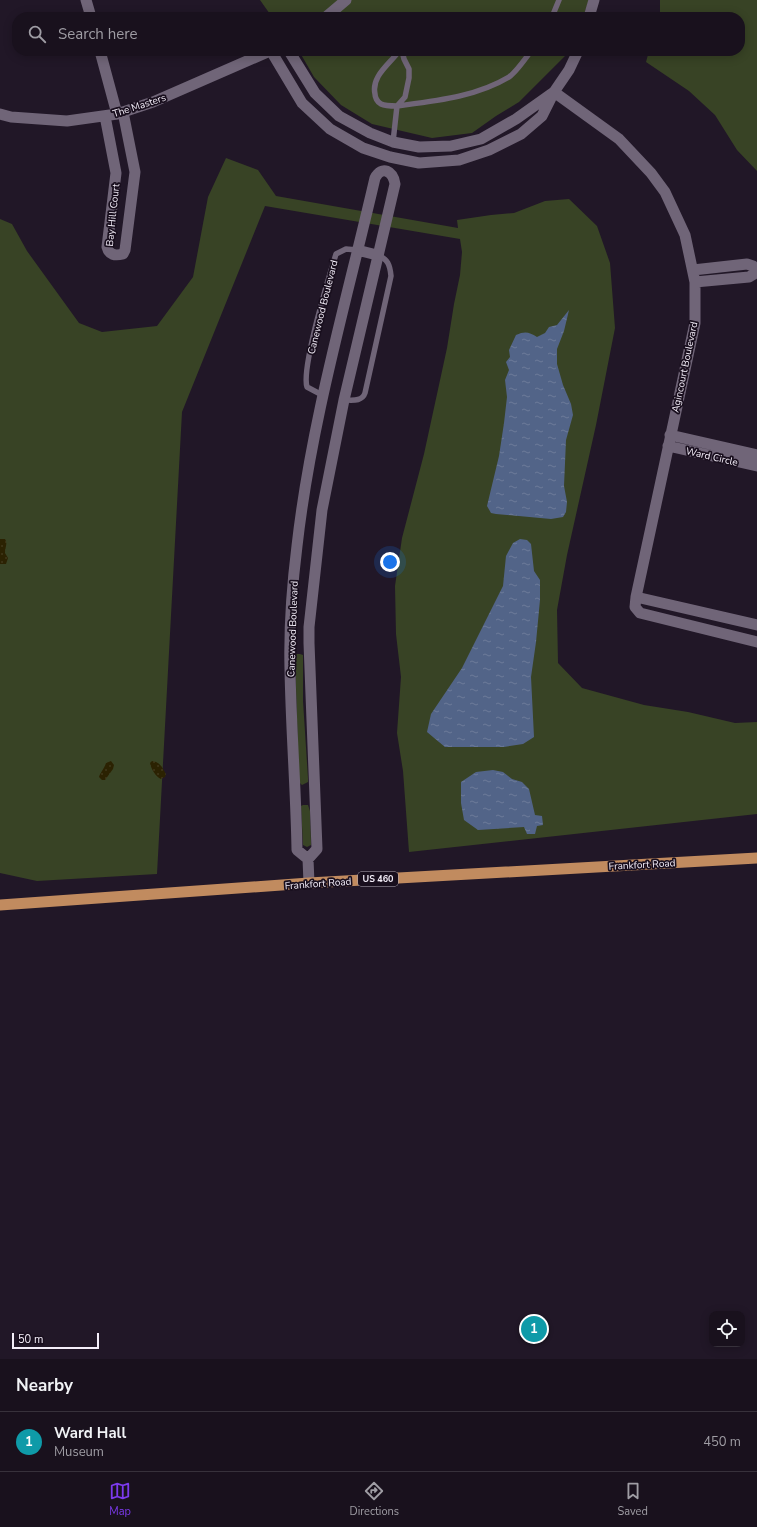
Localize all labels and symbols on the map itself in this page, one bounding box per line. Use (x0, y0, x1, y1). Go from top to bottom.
street label: The Masters (111, 91, 168, 121)
street label: Bay Hill Court (103, 183, 123, 247)
street label: Canewood Boulevard (305, 259, 341, 356)
street label: Agincourt Boulevard (669, 320, 701, 414)
street label: Ward Circle (684, 444, 739, 470)
your location (380, 552, 400, 572)
street label: Canewood Boulevard (284, 580, 302, 677)
street label: Frankfort Road (608, 856, 676, 874)
road number: US 460 (358, 872, 398, 886)
street label: Frankfort Road (284, 875, 352, 893)
pin: 1 (521, 1314, 547, 1344)
scale bar (12, 1331, 99, 1350)

